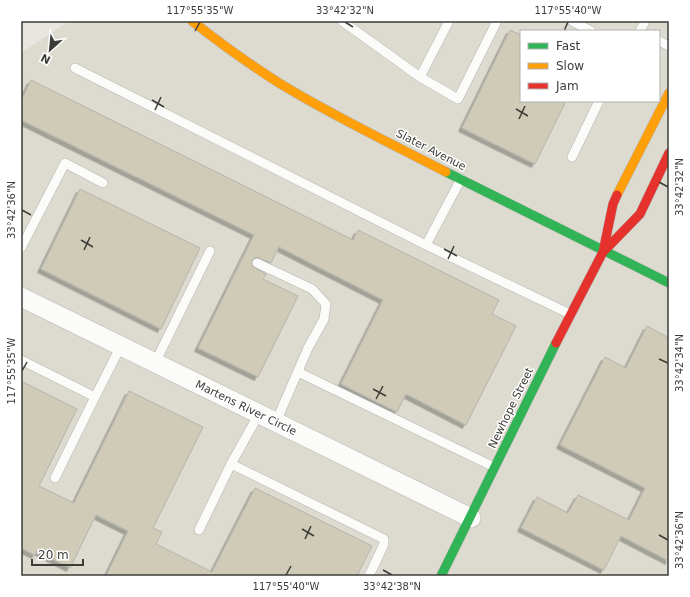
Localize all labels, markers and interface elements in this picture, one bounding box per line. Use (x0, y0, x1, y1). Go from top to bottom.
text: 117°55'35"W (167, 5, 233, 16)
text: 33°42'32"N (316, 5, 374, 16)
text: 117°55'40"W (535, 5, 601, 16)
north arrow (30, 30, 70, 70)
legend (520, 30, 660, 102)
text: Fast (556, 39, 580, 53)
text: N (39, 51, 53, 66)
text: Slow (556, 59, 584, 73)
text: Jam (555, 79, 579, 93)
street label: Slater Avenue (394, 127, 468, 173)
text: 33°42'32"N (674, 158, 685, 216)
text: 33°42'36"N (6, 181, 17, 239)
text: 33°42'34"N (674, 334, 685, 392)
text: 117°55'35"W (6, 338, 17, 404)
street label: Newhope Street (486, 365, 537, 451)
street label: Martens River Circle (193, 378, 299, 438)
text: 33°42'36"N (674, 511, 685, 569)
scale bar (32, 541, 83, 567)
text: 20 m (38, 548, 69, 562)
text: 117°55'40"W (253, 581, 319, 592)
text: 33°42'38"N (363, 581, 421, 592)

